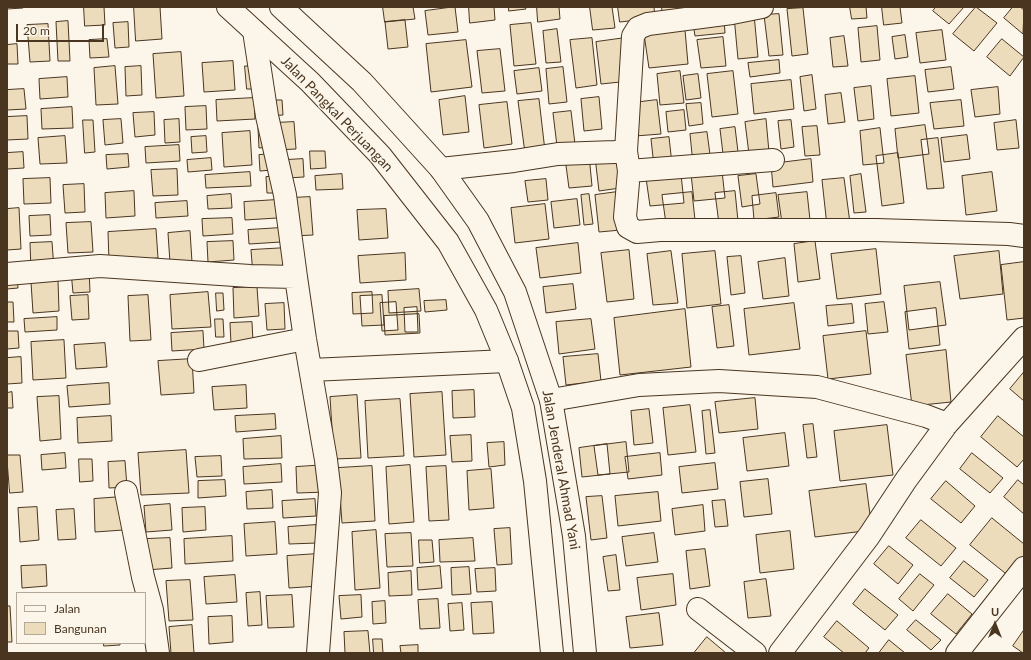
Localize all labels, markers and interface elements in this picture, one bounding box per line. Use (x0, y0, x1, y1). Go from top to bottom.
scale bar (18, 16, 106, 42)
text: 20 m (23, 23, 50, 38)
street label: Jalan Pangkal Perjuangan (277, 53, 397, 175)
street label: Jalan Jenderal Ahmad Yani (539, 389, 583, 551)
legend (16, 592, 146, 644)
text: Jalan (54, 601, 80, 616)
north arrow (975, 604, 1015, 644)
text: U (991, 605, 999, 618)
text: Bangunan (54, 621, 107, 636)

